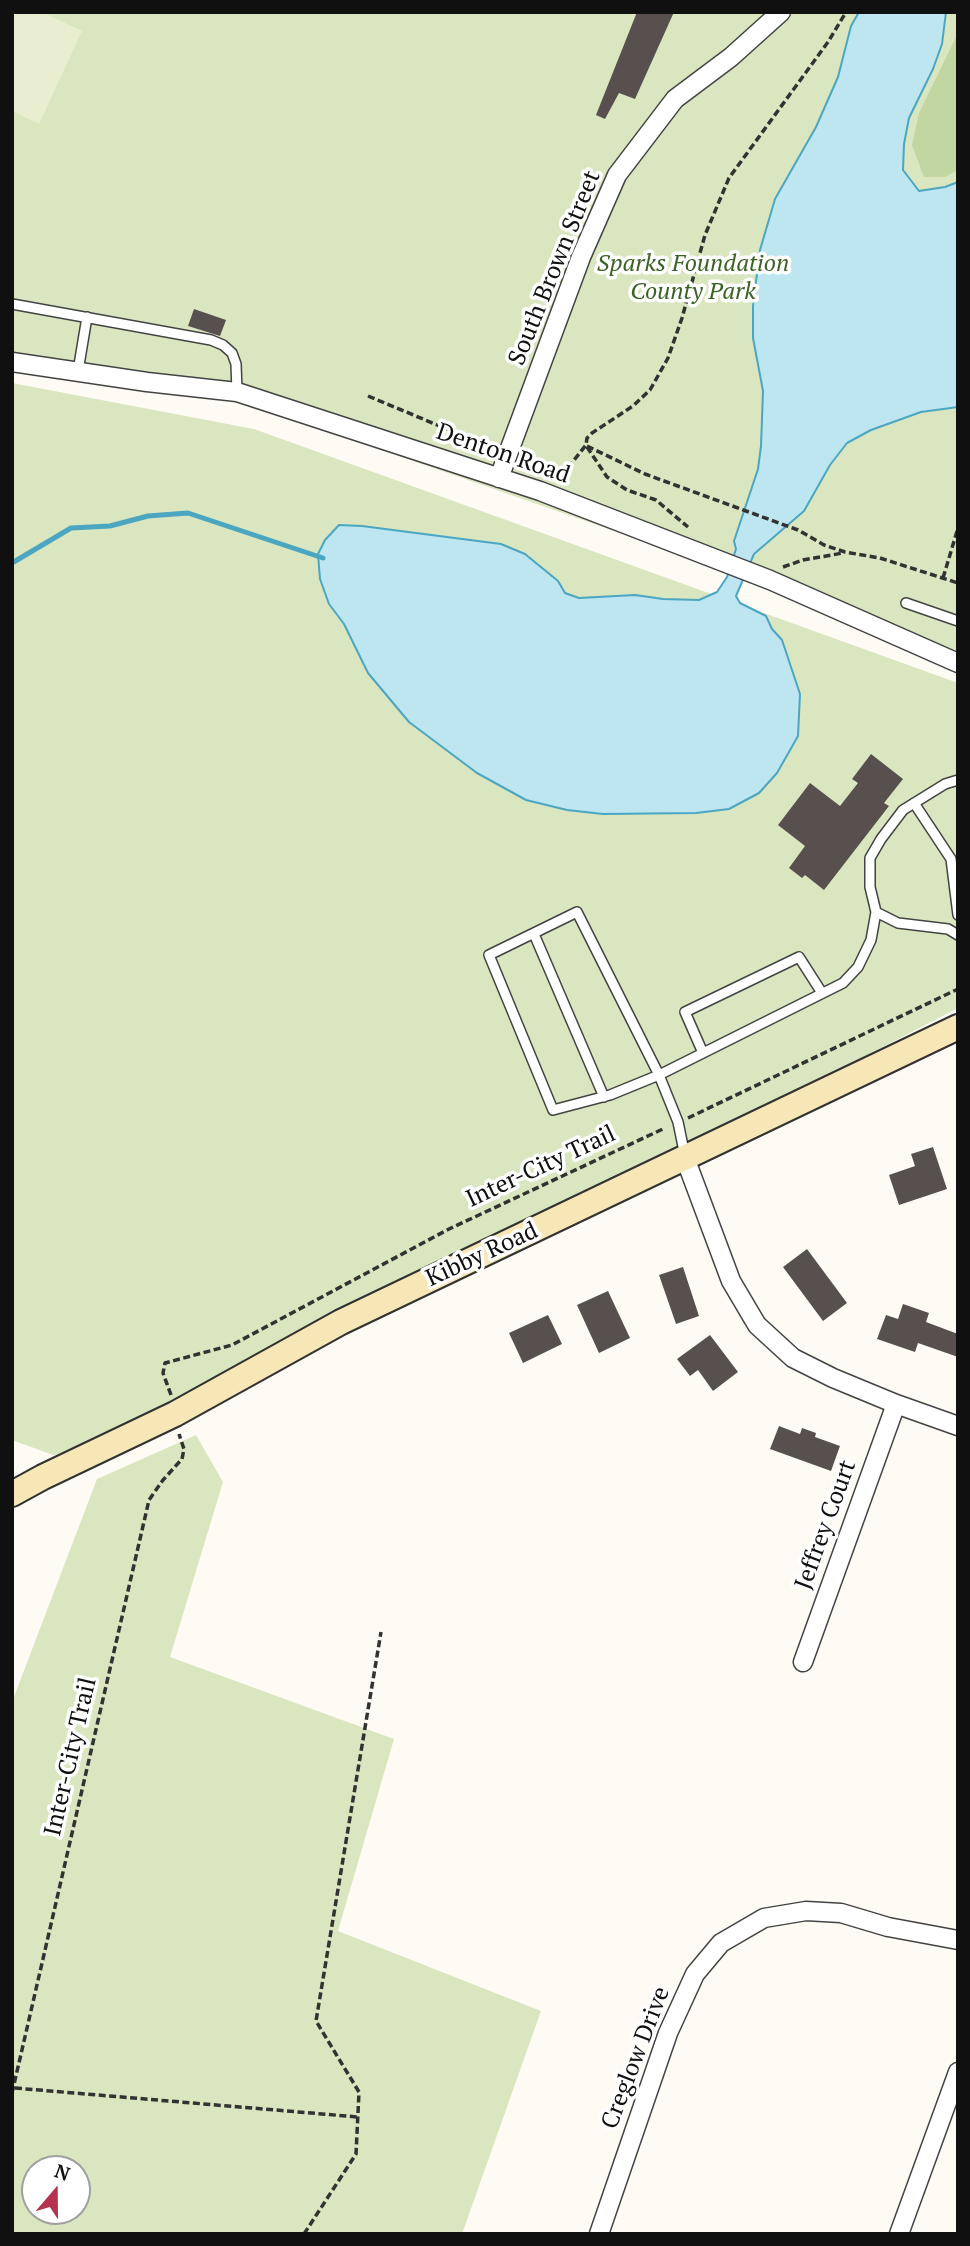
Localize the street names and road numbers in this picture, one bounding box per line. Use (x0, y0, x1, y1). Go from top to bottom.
street label: South Brown Street (503, 167, 607, 369)
street label: Denton Road (433, 418, 573, 490)
street label: Inter-City Trail (462, 1120, 620, 1214)
street label: Kibby Road (422, 1217, 542, 1293)
street label: Jeffrey Court (789, 1456, 863, 1594)
street label: Inter-City Trail (39, 1675, 103, 1839)
street label: Creglow Drive (596, 1983, 676, 2133)

